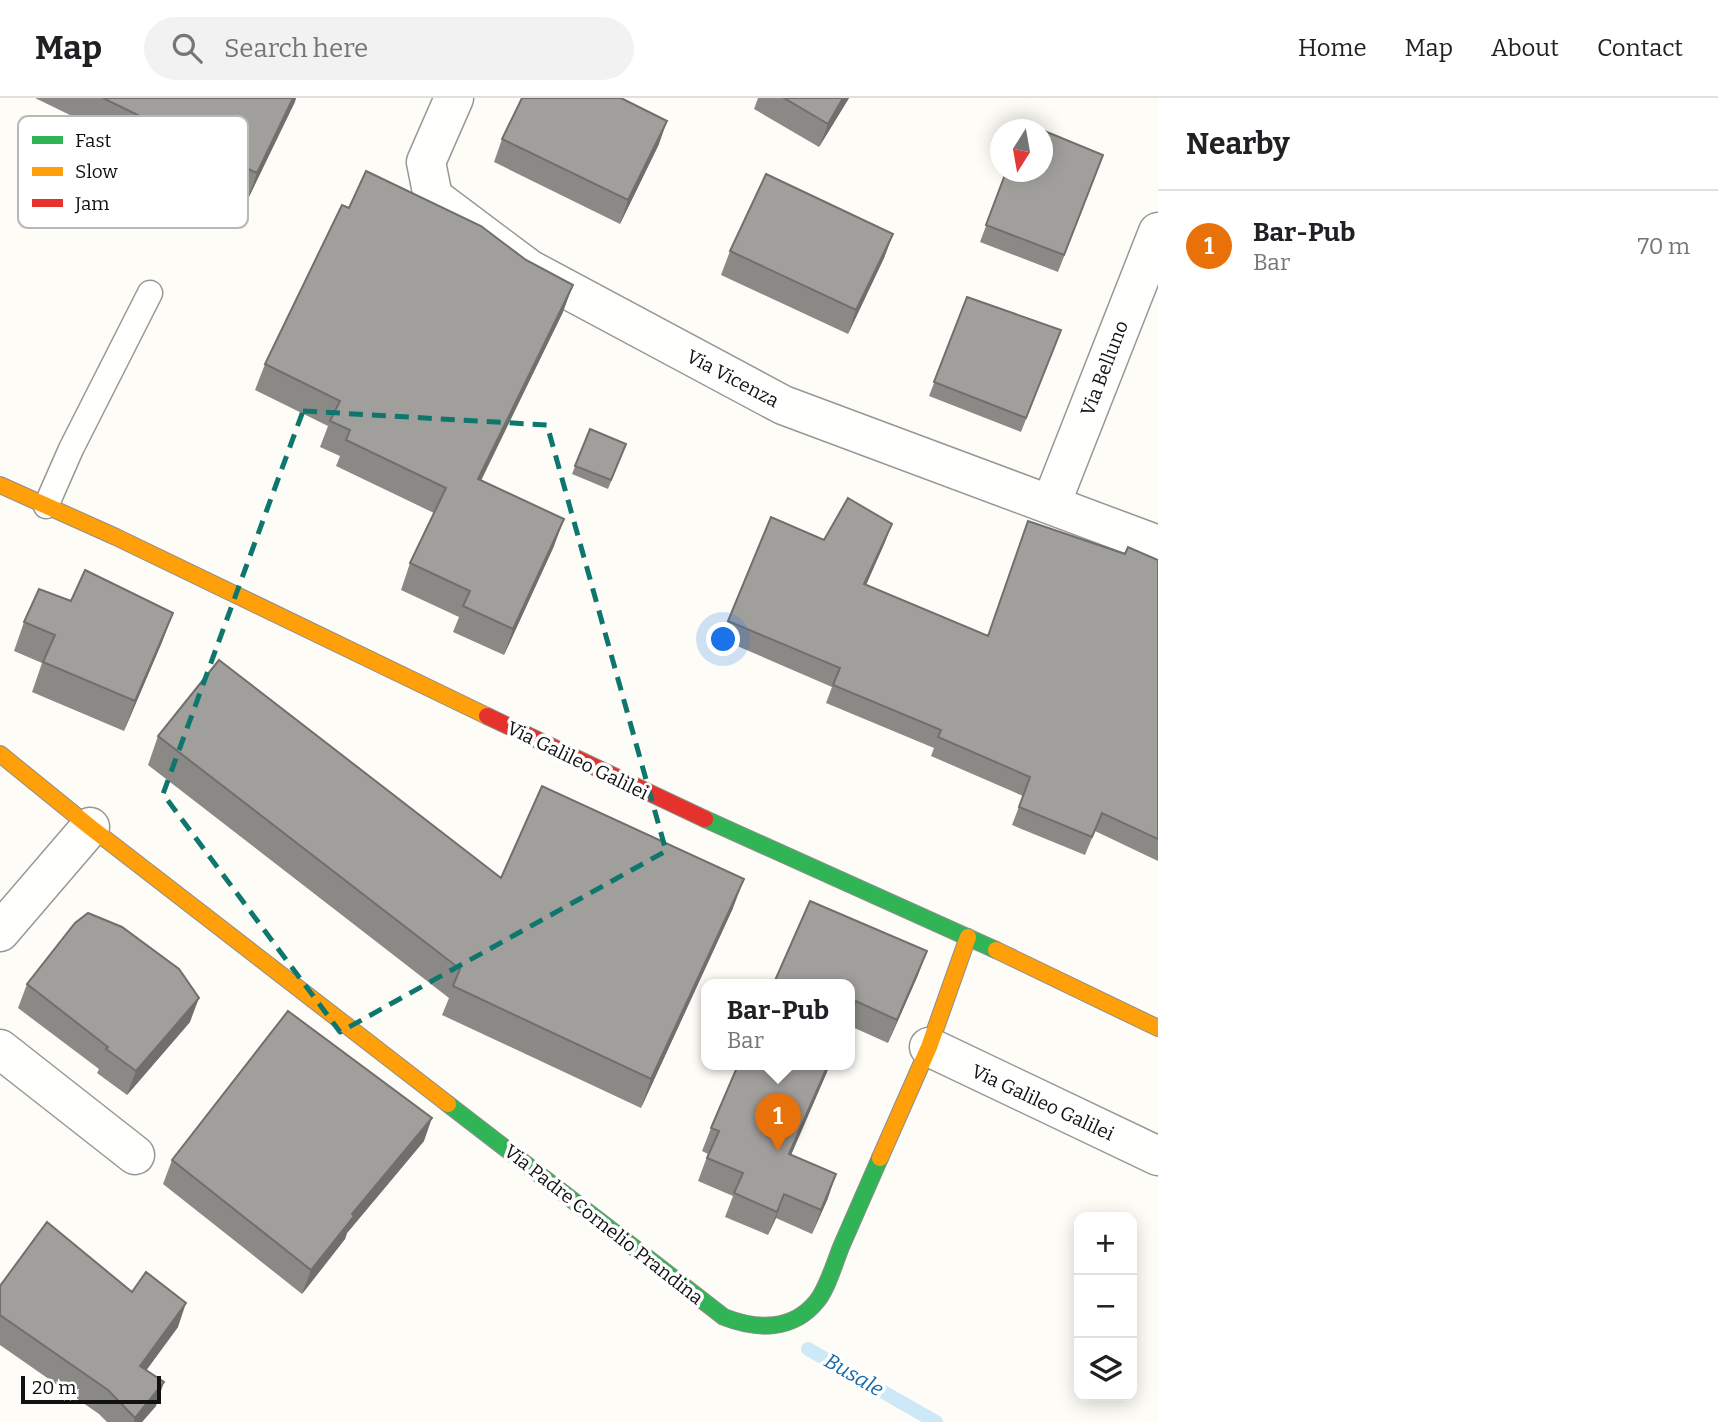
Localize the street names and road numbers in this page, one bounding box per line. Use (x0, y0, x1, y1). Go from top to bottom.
street label: Via Belluno (1076, 317, 1133, 419)
street label: Via Vicenza (683, 345, 783, 413)
street label: Via Galileo Galilei (503, 716, 653, 805)
street label: Via Galileo Galilei (968, 1059, 1118, 1146)
street label: Via Padre Cornelio Prandina (500, 1139, 708, 1310)

